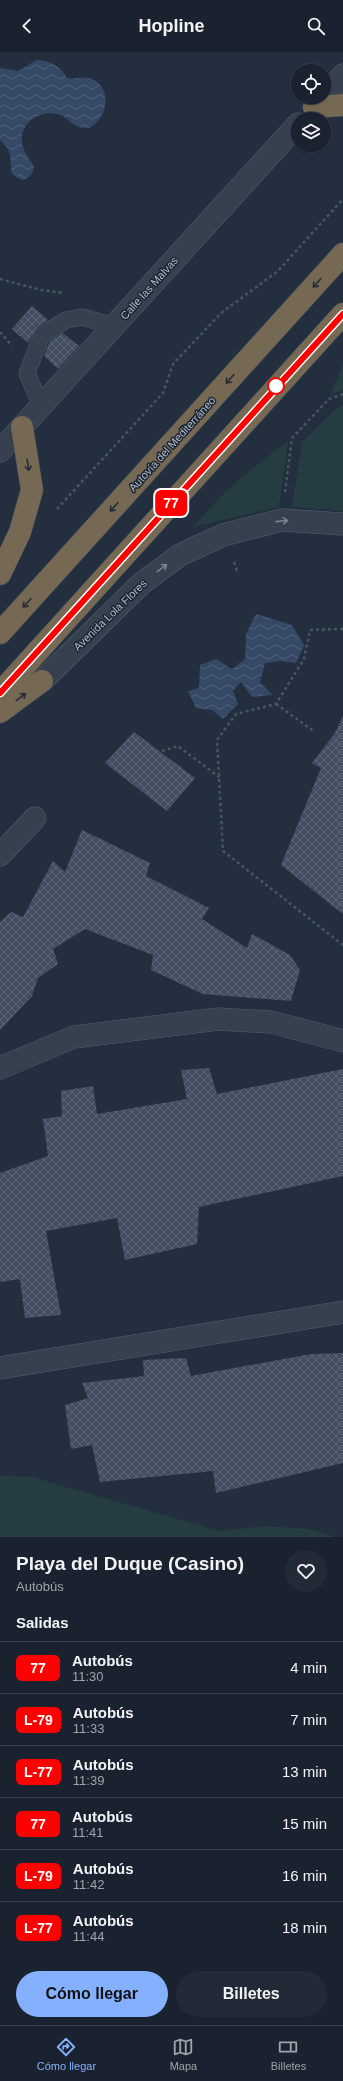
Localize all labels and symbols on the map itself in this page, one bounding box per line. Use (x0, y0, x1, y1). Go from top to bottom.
street label: Calle las Malvas (118, 254, 181, 322)
one-way arrow (312, 278, 322, 288)
one-way arrow (225, 374, 234, 385)
unlabelled marker (267, 377, 285, 395)
street label: Autovía del Mediterráneo (126, 394, 218, 494)
one-way arrow (24, 458, 32, 471)
line badge: 77 (153, 490, 189, 516)
one-way arrow (109, 502, 119, 512)
one-way arrow (275, 517, 288, 525)
one-way arrow (156, 564, 167, 572)
street label: Avenida Lola Flores (71, 577, 149, 653)
one-way arrow (22, 598, 31, 608)
one-way arrow (15, 692, 26, 701)

